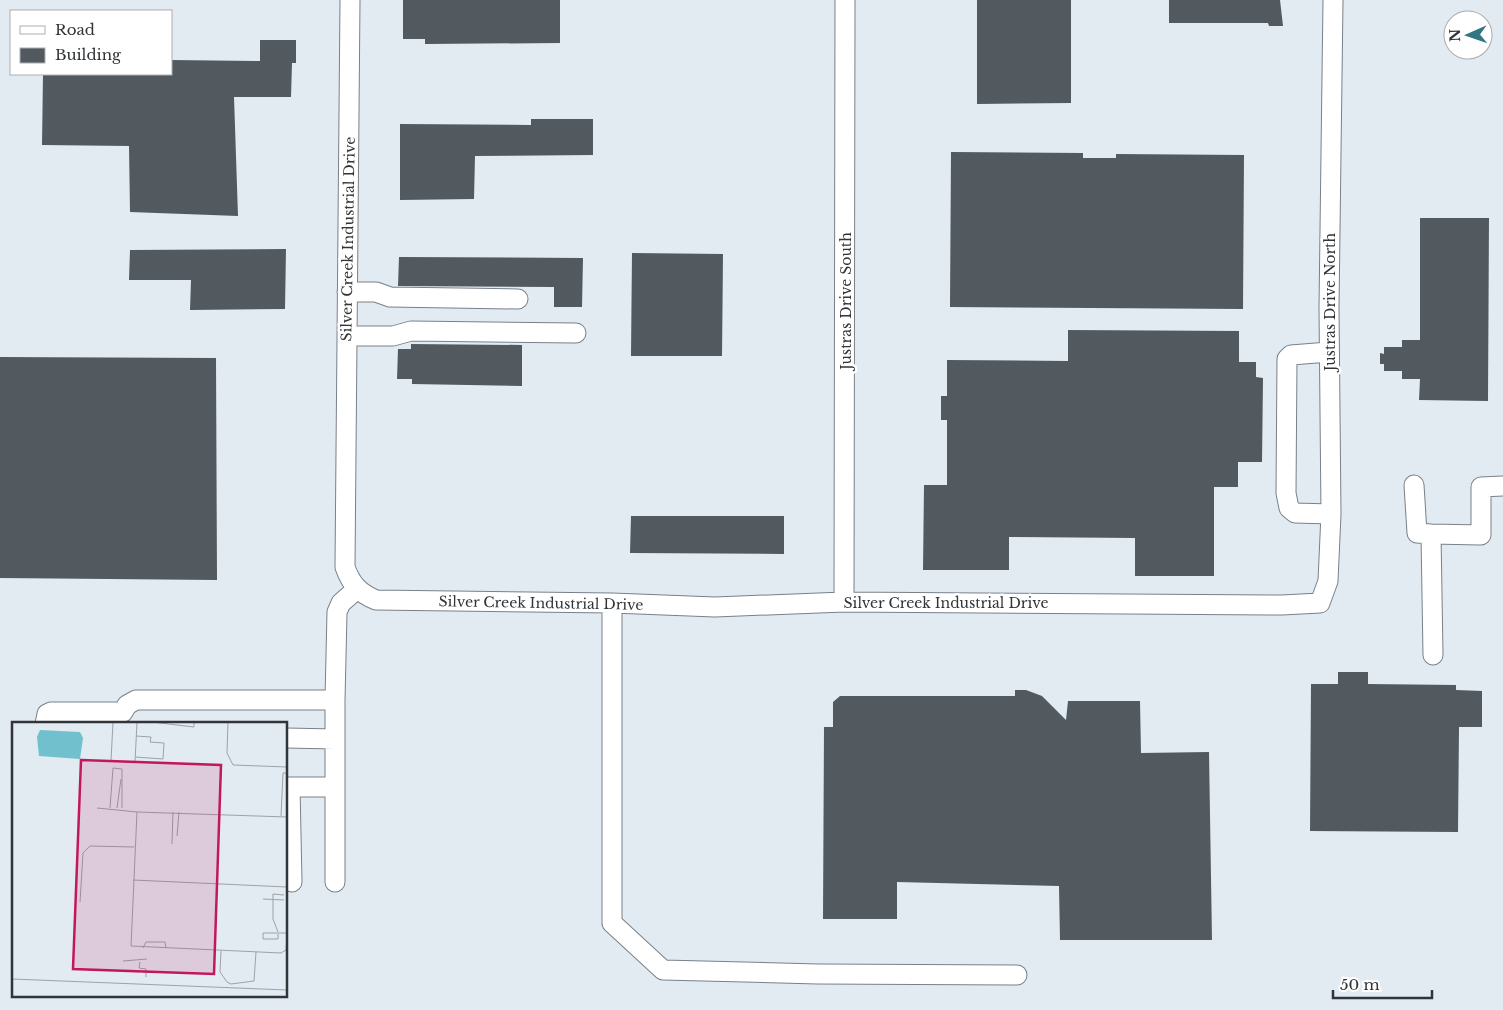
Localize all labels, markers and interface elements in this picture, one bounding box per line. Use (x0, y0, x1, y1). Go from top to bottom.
legend (10, 10, 172, 75)
north arrow (1443, 10, 1493, 60)
text: Road (55, 20, 95, 39)
text: N (1446, 29, 1464, 42)
text: Building (55, 45, 122, 64)
street label: Silver Creek Industrial Drive (337, 136, 359, 342)
street label: Justras Drive South (837, 232, 855, 372)
street label: Justras Drive North (1321, 233, 1339, 373)
street label: Silver Creek Industrial Drive (438, 592, 644, 614)
street label: Silver Creek Industrial Drive (844, 594, 1048, 612)
inset map (12, 722, 288, 998)
scale bar (1333, 968, 1432, 1000)
text: 50 m (1340, 975, 1380, 994)

